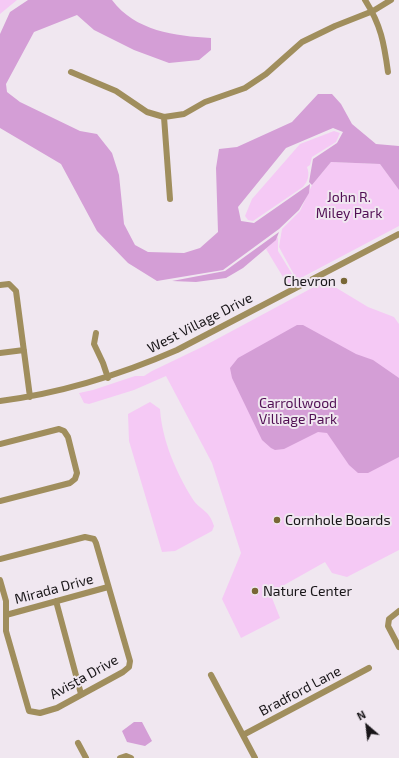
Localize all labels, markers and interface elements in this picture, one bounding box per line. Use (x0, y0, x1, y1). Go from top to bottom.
park label: John R. Miley Park (316, 189, 382, 222)
place label: Chevron (283, 273, 336, 289)
marker: Chevron (339, 276, 349, 286)
street label: West Village Drive (145, 289, 255, 357)
park label: Carrollwood Villiage Park (259, 395, 337, 428)
place label: Cornhole Boards (285, 512, 390, 528)
marker: Cornhole Boards (272, 515, 282, 525)
street label: Mirada Drive (13, 570, 95, 608)
place label: Nature Center (263, 583, 352, 599)
marker: Nature Center (250, 586, 260, 596)
street label: Avista Drive (47, 651, 121, 703)
street label: Bradford Lane (256, 662, 344, 720)
north arrow (347, 706, 387, 746)
text: N (355, 707, 368, 723)

